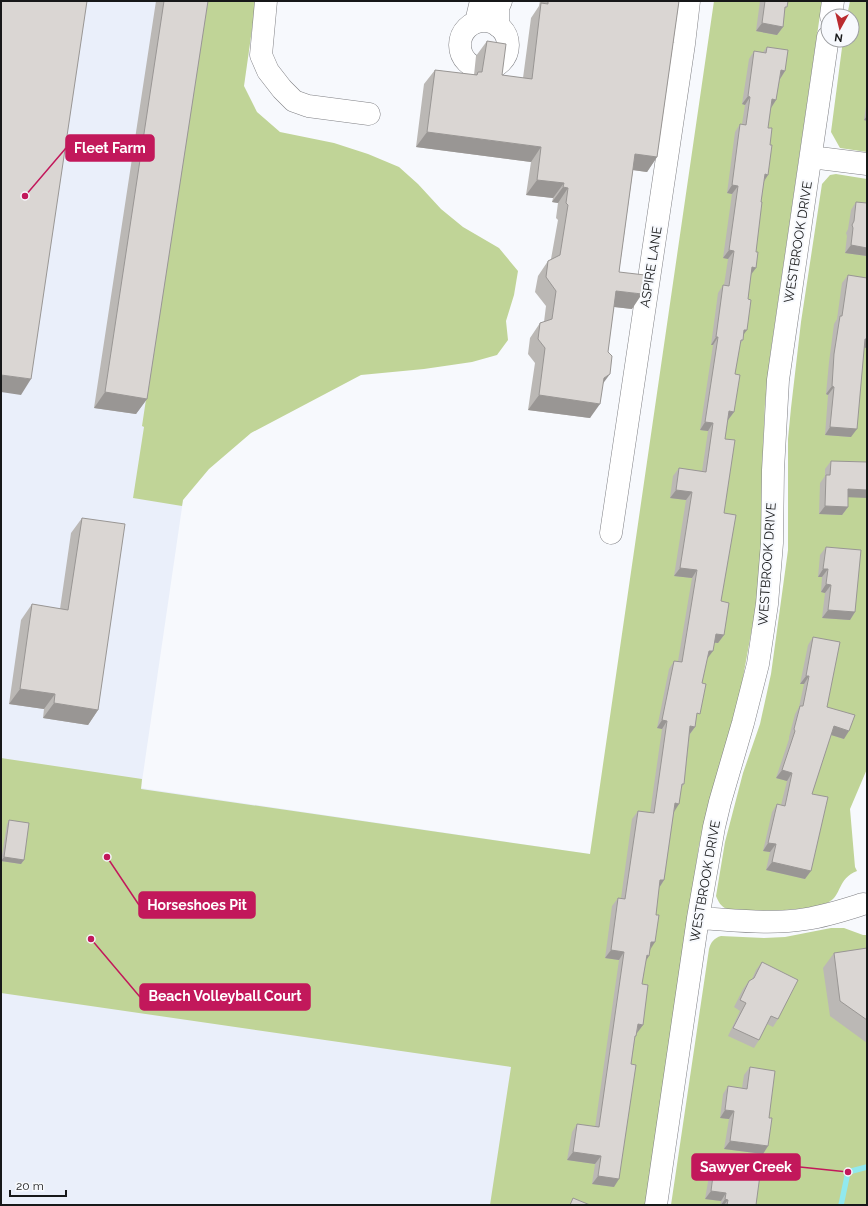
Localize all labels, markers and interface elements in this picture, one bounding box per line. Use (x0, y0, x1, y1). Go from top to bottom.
north arrow (820, 8, 860, 48)
text: N (834, 30, 844, 44)
callout: Fleet Farm (66, 135, 154, 161)
text: Fleet Farm (74, 140, 146, 156)
street label: WESTBROOK DRIVE (781, 180, 815, 304)
street label: ASPIRE LANE (637, 225, 665, 309)
street label: WESTBROOK DRIVE (755, 502, 779, 626)
street label: WESTBROOK DRIVE (687, 819, 723, 943)
callout: Horseshoes Pit (139, 892, 255, 918)
text: Horseshoes Pit (147, 897, 247, 913)
callout: Beach Volleyball Court (140, 984, 310, 1010)
text: Beach Volleyball Court (148, 988, 302, 1004)
callout: Sawyer Creek (692, 1154, 800, 1180)
text: Sawyer Creek (700, 1159, 792, 1175)
scale bar (10, 1172, 66, 1198)
text: 20 m (16, 1179, 44, 1193)

